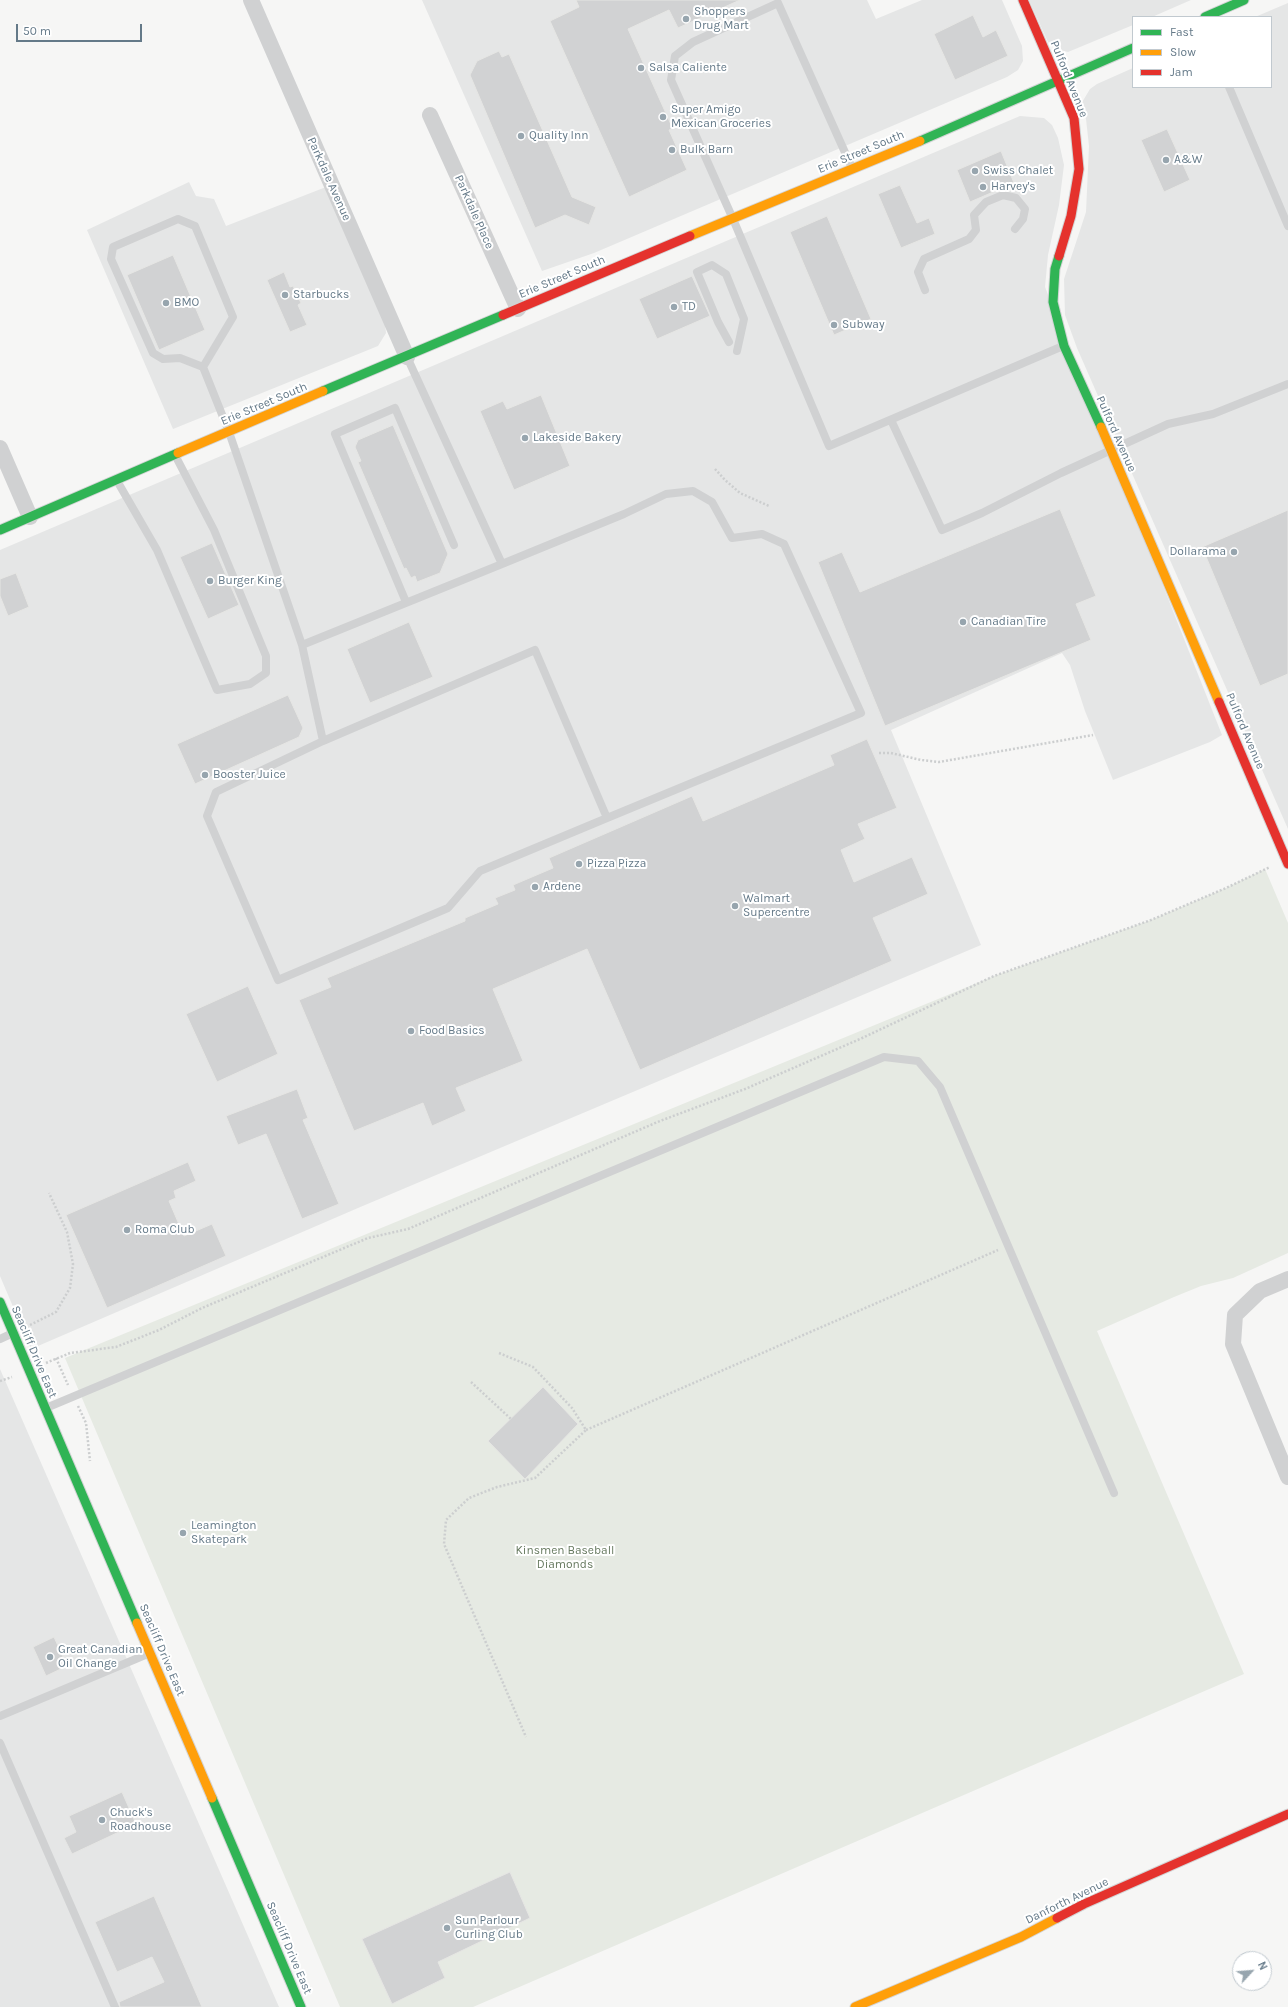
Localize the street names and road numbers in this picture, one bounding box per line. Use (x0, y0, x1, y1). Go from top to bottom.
street label: Pulford Avenue (1047, 38, 1091, 120)
street label: Erie Street South (816, 127, 906, 177)
street label: Parkdale Avenue (304, 135, 354, 223)
street label: Parkdale Place (451, 173, 497, 251)
street label: Erie Street South (517, 252, 607, 302)
street label: Erie Street South (219, 379, 309, 429)
street label: Pulford Avenue (1093, 394, 1139, 474)
street label: Pulford Avenue (1222, 691, 1268, 771)
street label: Seacliff Drive East (8, 1304, 60, 1400)
street label: Seacliff Drive East (136, 1602, 188, 1698)
street label: Danforth Avenue (1023, 1875, 1111, 1927)
street label: Seacliff Drive East (263, 1900, 315, 1996)

